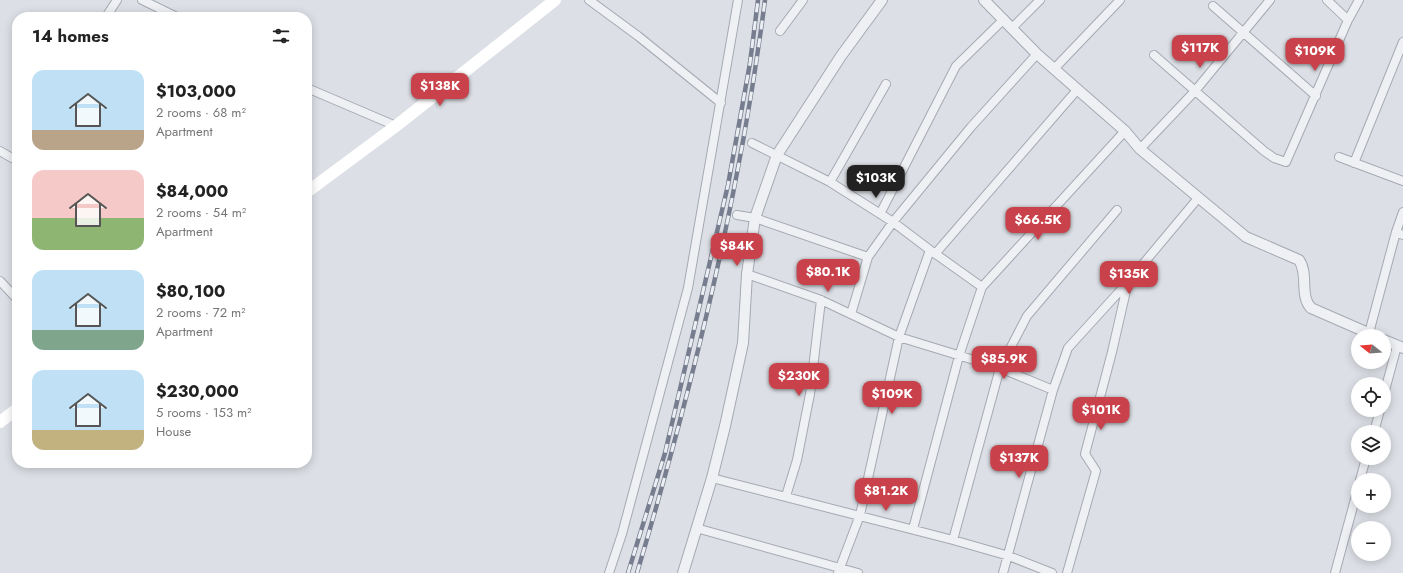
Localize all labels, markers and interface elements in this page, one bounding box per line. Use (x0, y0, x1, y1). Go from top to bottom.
text: 14 homes (32, 24, 109, 48)
icon: filters (270, 25, 292, 47)
pin: $117K (1172, 35, 1228, 69)
text: $117K (1181, 38, 1219, 57)
pin: $109K (1287, 38, 1343, 72)
text: $109K (1294, 41, 1336, 60)
pin: $138K (412, 73, 468, 107)
text: $138K (420, 76, 460, 95)
text: $103,000 (156, 79, 236, 103)
icon: home (64, 86, 112, 134)
text: 2 rooms · 68 m² (156, 103, 246, 122)
text: Apartment (156, 122, 213, 141)
pin: $103K (848, 165, 904, 199)
text: $103K (856, 168, 896, 187)
text: $84,000 (156, 179, 228, 203)
icon: home (64, 186, 112, 234)
text: 2 rooms · 54 m² (156, 203, 246, 222)
pin: $66.5K (1005, 207, 1071, 241)
text: $66.5K (1014, 210, 1062, 229)
text: Apartment (156, 222, 213, 241)
pin: $84K (713, 233, 761, 267)
text: $84K (720, 236, 754, 255)
pin: $80.1K (795, 259, 861, 293)
pin: $135K (1101, 261, 1157, 295)
text: $80.1K (806, 262, 850, 281)
text: $135K (1109, 264, 1149, 283)
text: $80,100 (156, 279, 225, 303)
icon: home (64, 286, 112, 334)
text: 2 rooms · 72 m² (156, 303, 246, 322)
text: Apartment (156, 322, 213, 341)
north arrow (1351, 329, 1391, 369)
map controls (1351, 329, 1391, 561)
pin: $85.9K (971, 346, 1037, 380)
text: $85.9K (981, 349, 1027, 368)
pin: $230K (771, 363, 827, 397)
text: $230K (778, 366, 820, 385)
button: locate (1351, 377, 1391, 417)
text: $230,000 (156, 379, 239, 403)
pin: $109K (864, 381, 920, 415)
text: $109K (871, 384, 913, 403)
icon: home (64, 386, 112, 434)
pin: $101K (1073, 397, 1129, 431)
text: $101K (1081, 400, 1121, 419)
text: 5 rooms · 153 m² (156, 403, 252, 422)
text: House (156, 422, 191, 441)
button: layers (1351, 425, 1391, 465)
pin: $137K (991, 445, 1047, 479)
text: $137K (999, 448, 1039, 467)
button: + (1351, 473, 1391, 513)
pin: $81.2K (853, 478, 919, 512)
text: $81.2K (864, 481, 908, 500)
button: − (1351, 521, 1391, 561)

